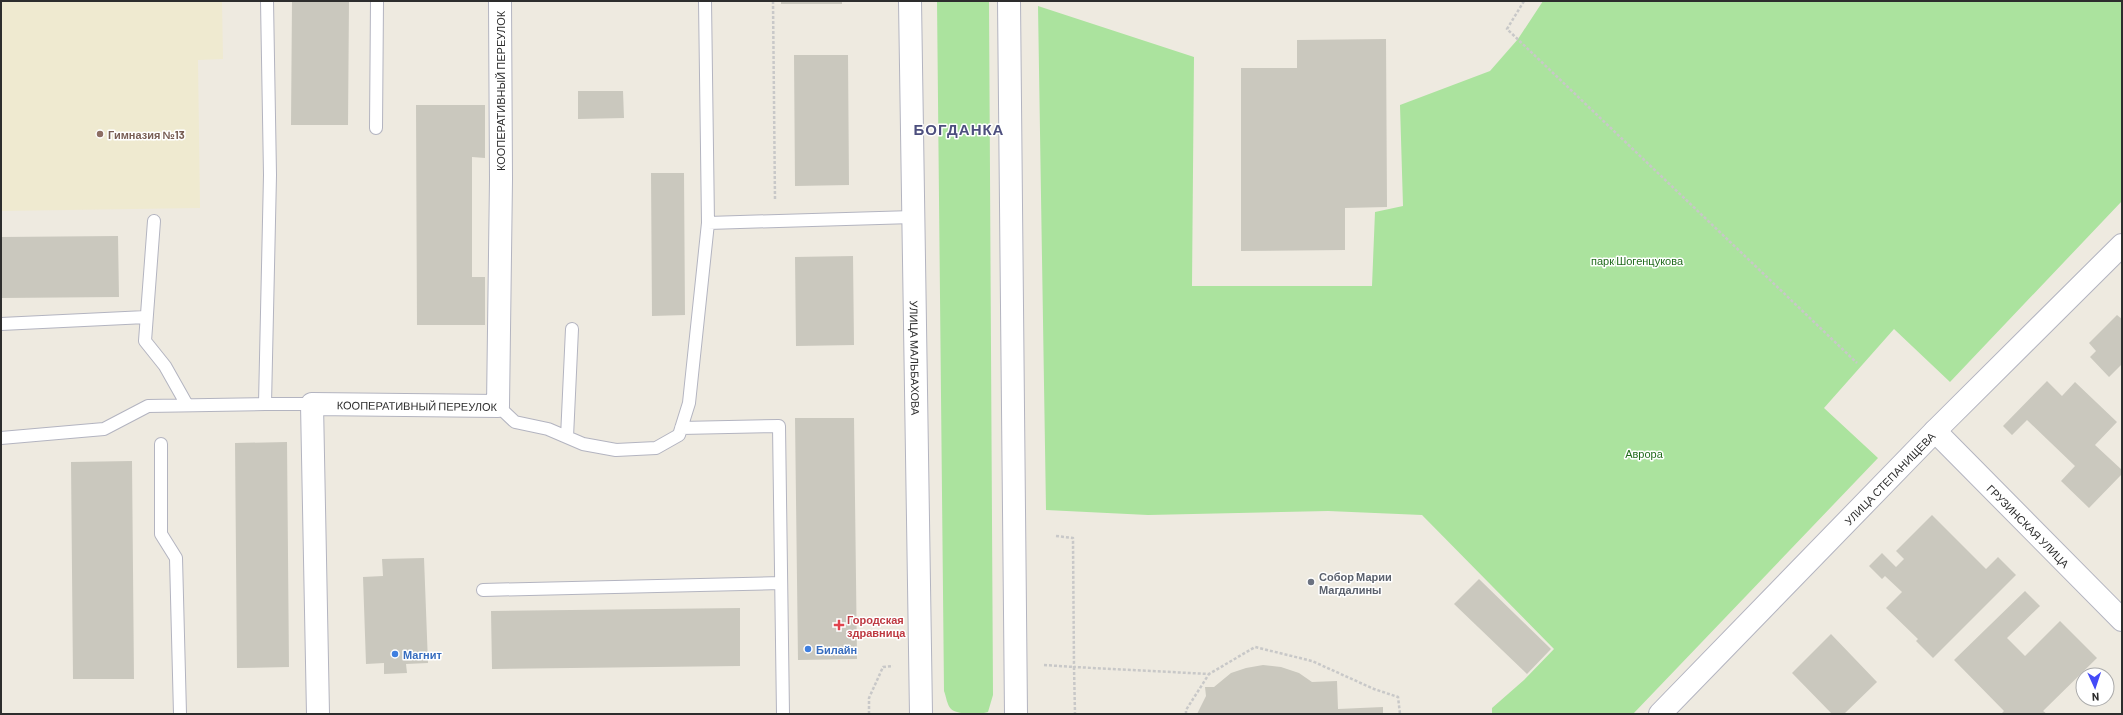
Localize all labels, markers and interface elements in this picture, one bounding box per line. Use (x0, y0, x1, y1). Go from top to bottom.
street label: КООПЕРАТИВНЫЙ ПЕРЕУЛОК (494, 10, 507, 171)
district label: БОГДАНКА (914, 120, 1004, 138)
place label: Гимназия №13 (108, 128, 185, 141)
marker: Гимназия №13 (95, 129, 105, 139)
park label: парк Шогенцукова (1591, 254, 1684, 267)
street label: УЛИЦА МАЛЬБАХОВА (908, 300, 923, 416)
street label: КООПЕРАТИВНЫЙ ПЕРЕУЛОК (337, 398, 498, 412)
street label: УЛИЦА СТЕПАНИЩЕВА (1841, 429, 1938, 527)
park label: Аврора (1625, 447, 1664, 460)
street label: ГРУЗИНСКАЯ УЛИЦА (1985, 481, 2073, 570)
place label: Собор Марии Магдалины (1319, 570, 1392, 596)
marker: Собор Марии Магдалины (1306, 577, 1316, 587)
place label: Городская здравница (847, 613, 906, 639)
marker: Городская здравница (834, 620, 844, 630)
place label: Билайн (816, 643, 857, 656)
marker: Билайн (803, 644, 813, 654)
place label: Магнит (403, 648, 442, 661)
marker: Магнит (390, 649, 400, 659)
north arrow (2075, 667, 2115, 707)
text: N (2092, 691, 2100, 704)

